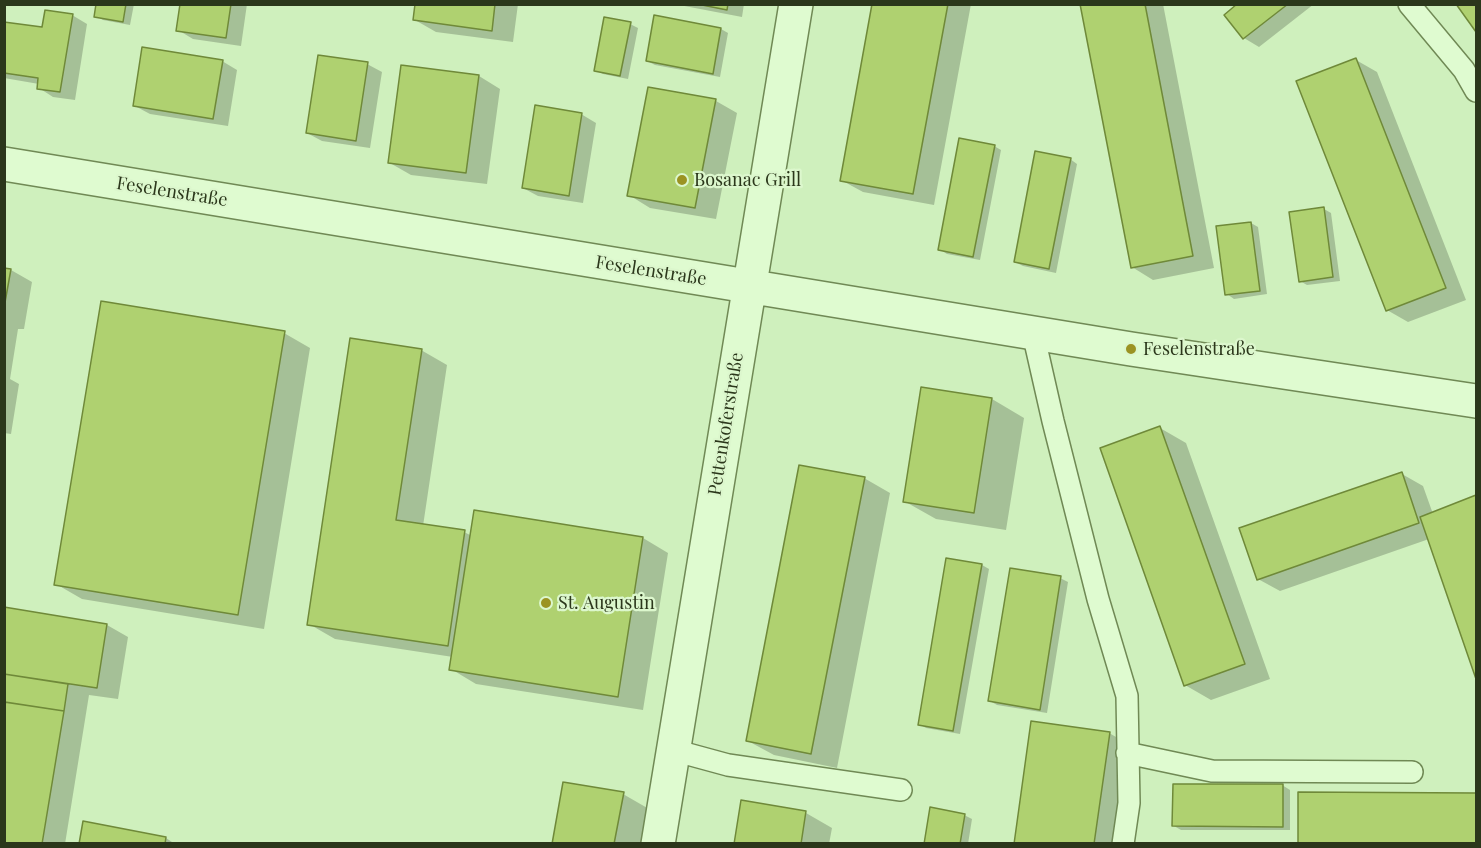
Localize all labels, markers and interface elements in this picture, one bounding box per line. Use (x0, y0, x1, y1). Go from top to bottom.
place label: Bosanac Grill (694, 169, 801, 191)
street label: Feselenstraße (115, 173, 229, 211)
marker: Bosanac Grill (675, 173, 689, 187)
street label: Feselenstraße (594, 252, 708, 290)
place label: Feselenstraße (1143, 338, 1255, 360)
marker: Feselenstraße (1124, 342, 1138, 356)
street label: Pettenkoferstraße (704, 351, 748, 497)
place label: St. Augustin (558, 592, 655, 614)
marker: St. Augustin (539, 596, 553, 610)

